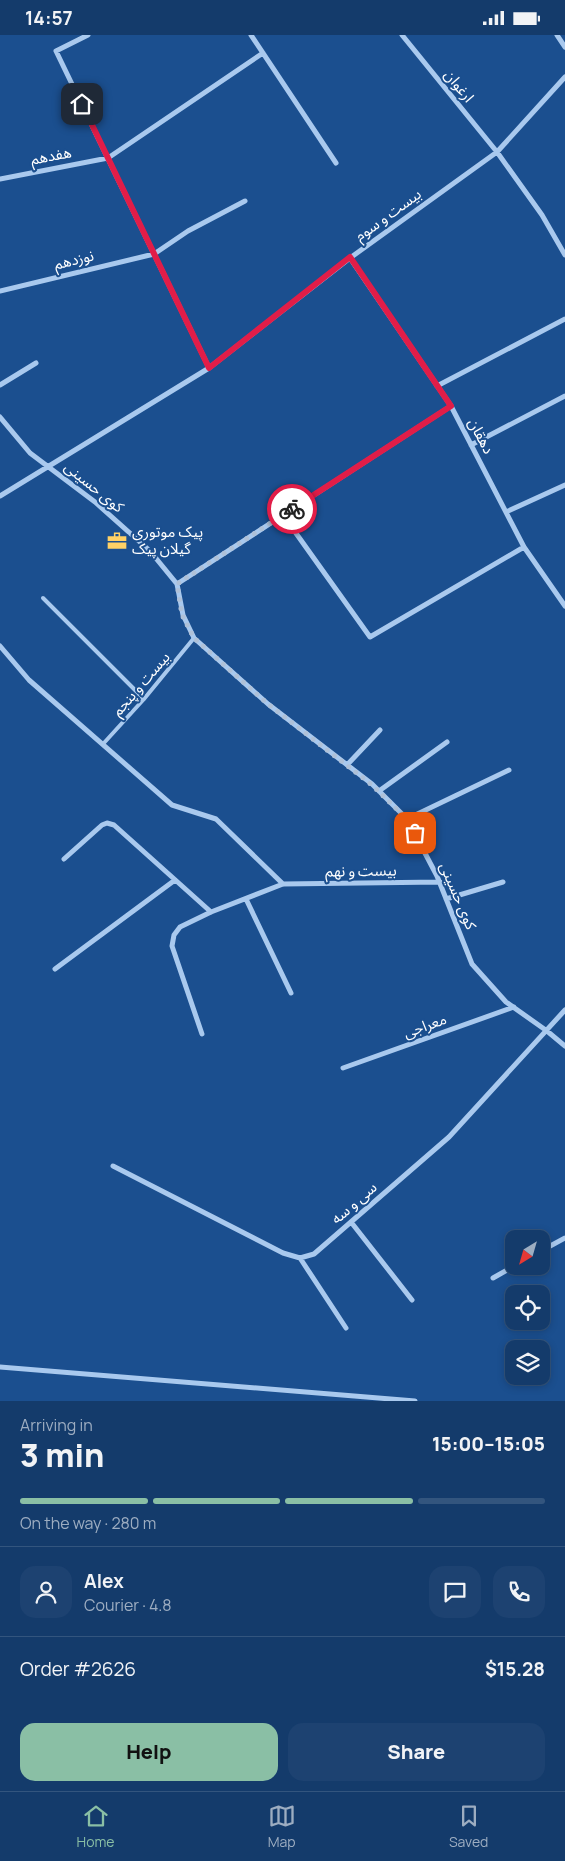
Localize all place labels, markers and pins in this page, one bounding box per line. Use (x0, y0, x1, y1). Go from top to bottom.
pin (61, 83, 103, 125)
place label: پیک موتوری گیلان پیک (132, 521, 203, 559)
office icon: پیک موتوری گیلان پیک (106, 530, 128, 552)
pin (394, 812, 436, 854)

